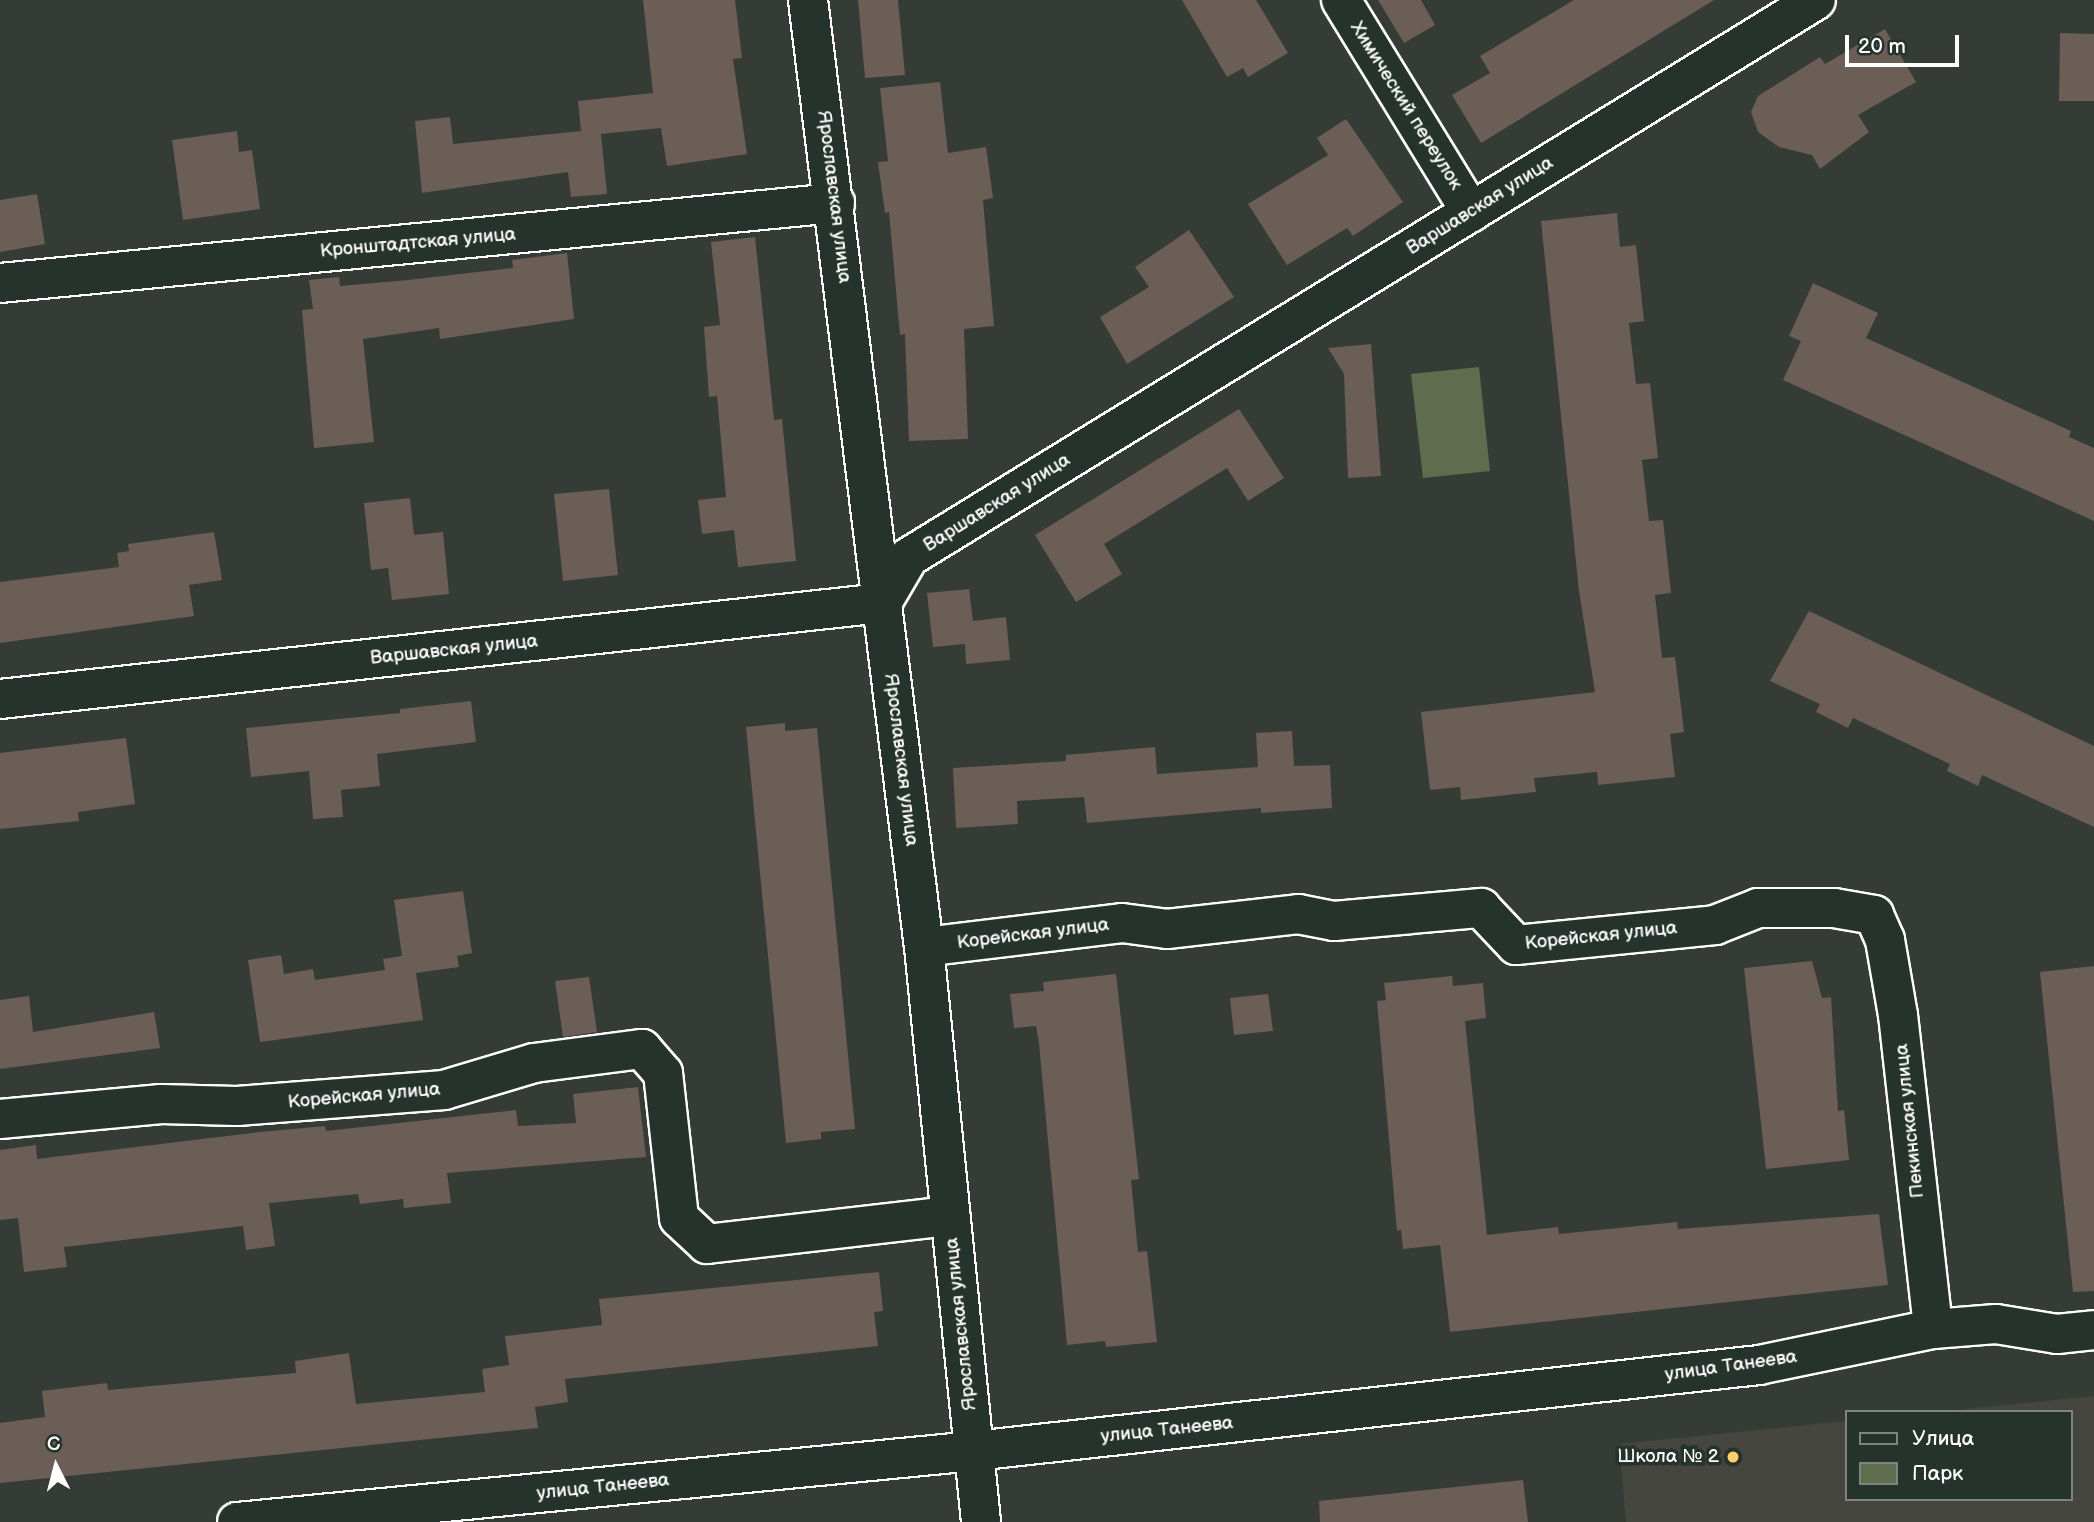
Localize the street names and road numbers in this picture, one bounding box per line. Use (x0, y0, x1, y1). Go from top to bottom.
street label: Химический переулок (1345, 18, 1467, 194)
street label: Ярославская улица (812, 109, 856, 285)
street label: Варшавская улица (1403, 152, 1557, 260)
street label: Кронштадтская улица (319, 223, 517, 263)
street label: Варшавская улица (920, 449, 1074, 557)
street label: Варшавская улица (369, 630, 539, 670)
street label: Ярославская улица (879, 672, 923, 848)
street label: Корейская улица (956, 913, 1110, 955)
street label: Корейская улица (1524, 917, 1678, 955)
street label: Пекинская улица (1891, 1043, 1929, 1199)
street label: Корейская улица (287, 1078, 441, 1114)
street label: Ярославская улица (941, 1236, 981, 1412)
street label: улица Танеева (1664, 1345, 1798, 1387)
street label: улица Танеева (1100, 1412, 1234, 1448)
street label: улица Танеева (536, 1469, 670, 1505)

